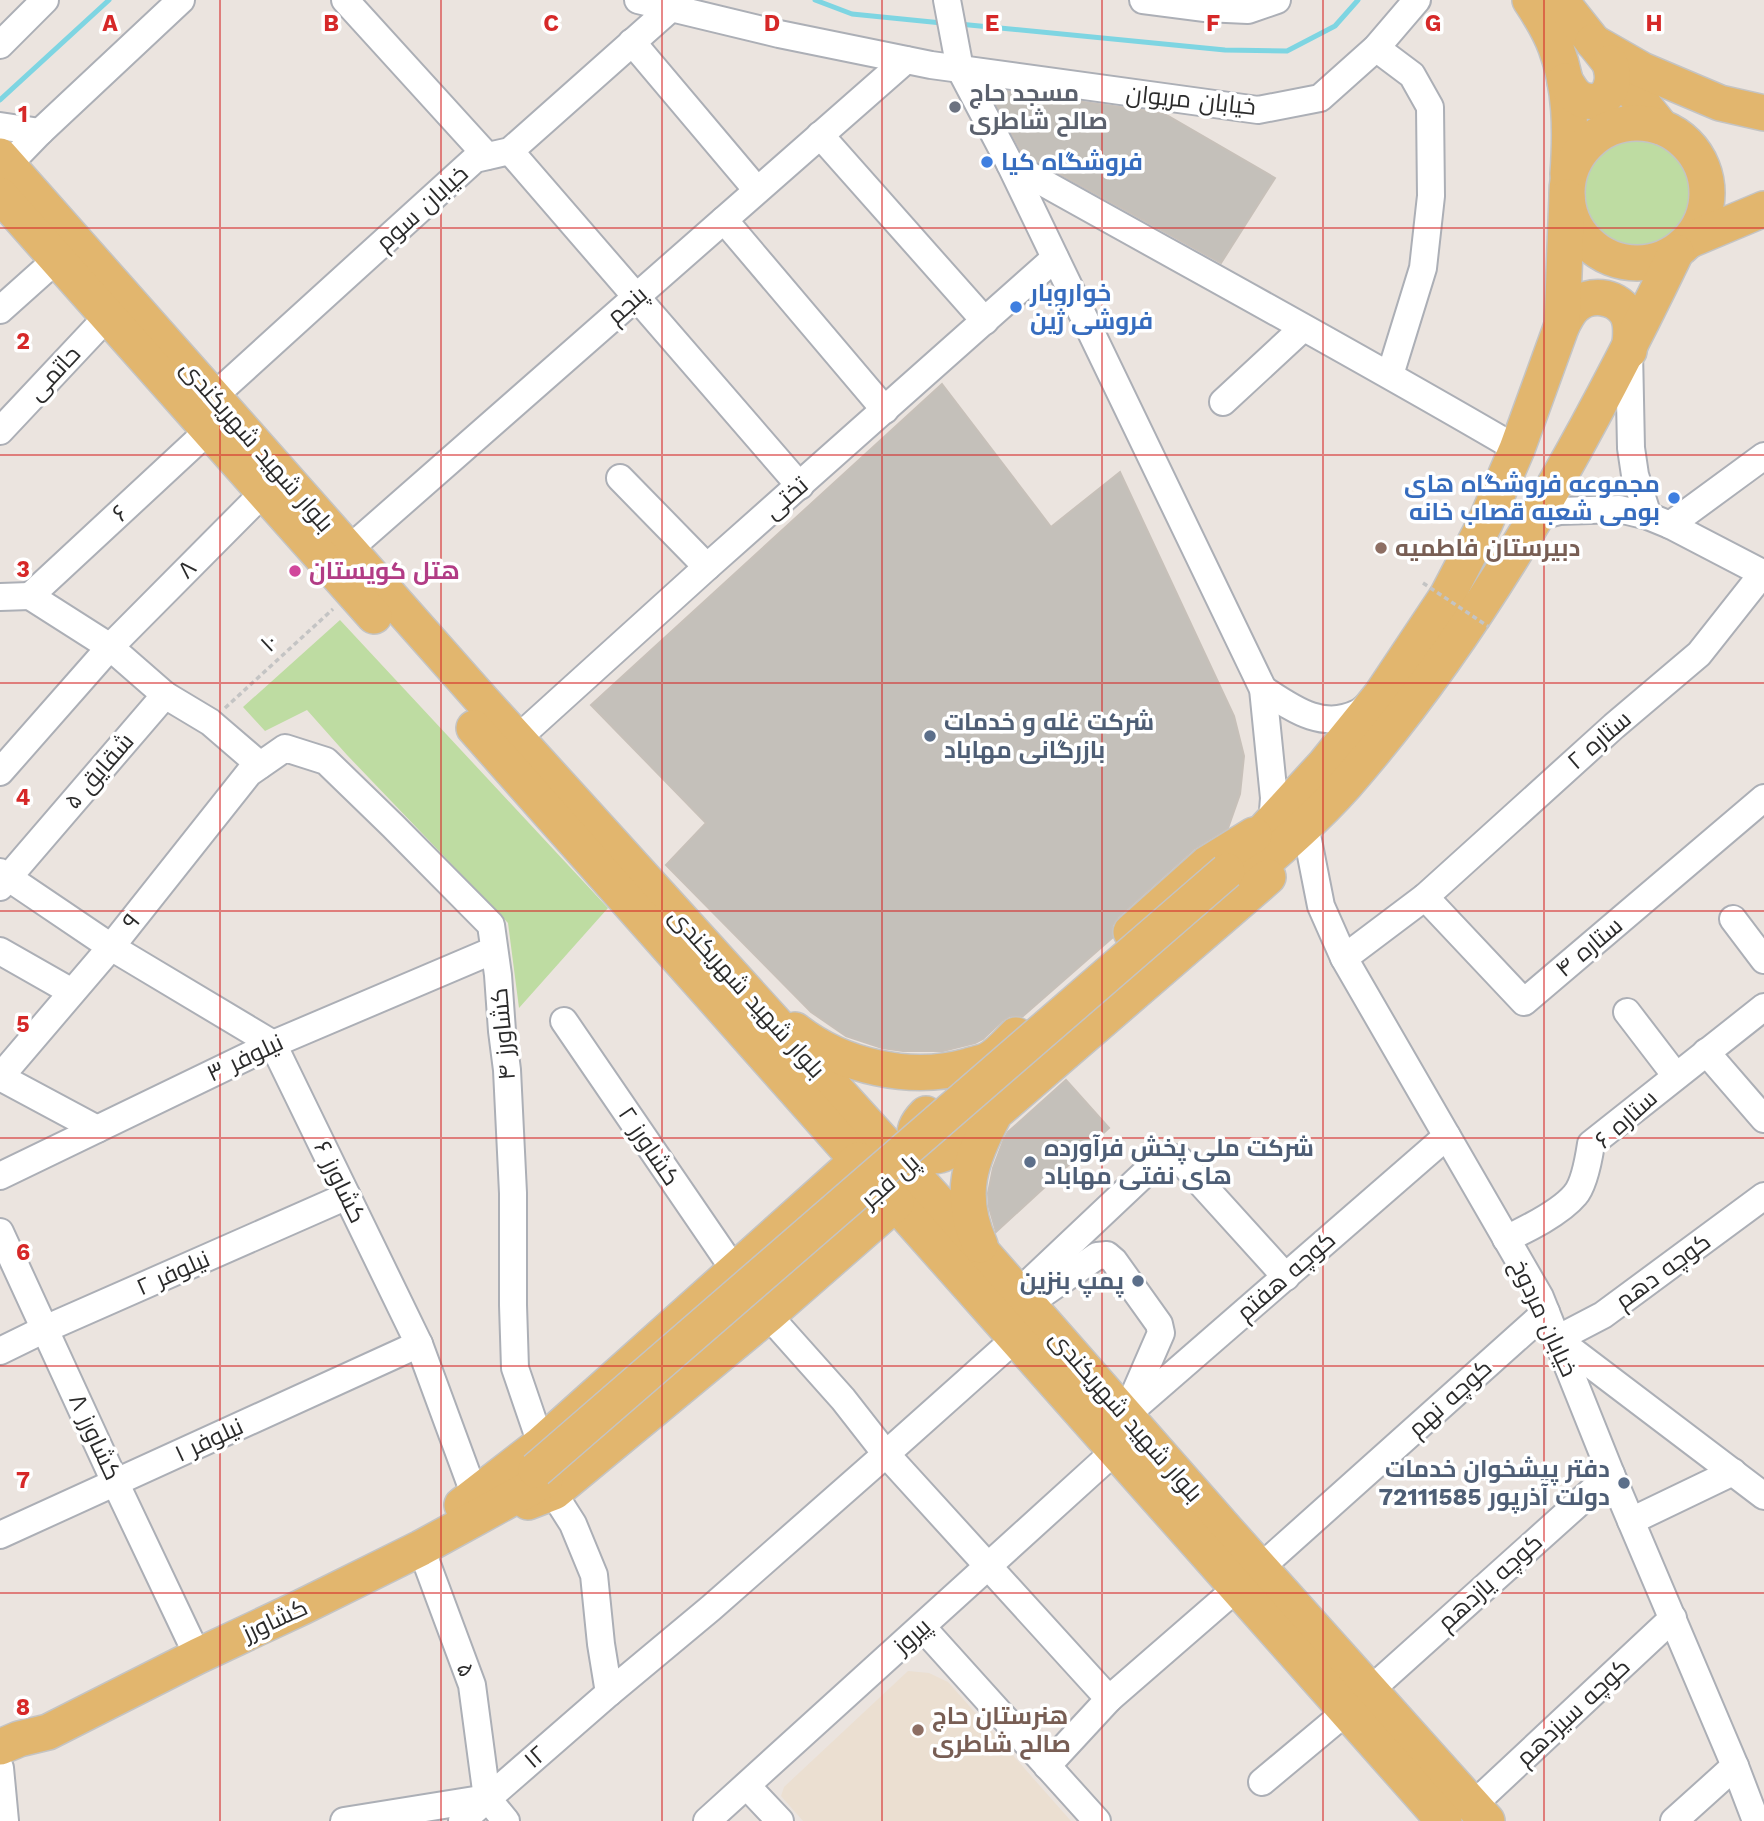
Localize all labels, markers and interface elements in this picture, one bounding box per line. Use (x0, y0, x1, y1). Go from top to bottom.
text: A (102, 10, 118, 37)
text: B (323, 10, 339, 37)
text: C (543, 10, 559, 37)
text: D (764, 10, 780, 37)
text: E (985, 10, 999, 37)
text: F (1206, 10, 1220, 37)
text: G (1425, 10, 1441, 37)
text: H (1645, 10, 1663, 37)
place label: مسجد حاج صالح شاطری (969, 79, 1108, 137)
street label: خیابان مریوان (1125, 79, 1257, 121)
marker: مسجد حاج صالح شاطری (947, 99, 963, 115)
text: 1 (18, 101, 28, 128)
place label: فروشگاه کیا (1001, 148, 1143, 176)
marker: فروشگاه کیا (979, 154, 995, 170)
street label: خیابان سوم (370, 160, 475, 258)
place label: خواروبار فروشی ژین (1029, 279, 1153, 335)
street label: پنجم (601, 280, 654, 331)
marker: خواروبار فروشی ژین (1008, 299, 1024, 315)
text: 2 (16, 328, 30, 355)
street label: حاتمی (22, 340, 86, 406)
street label: بلوار شهید شهریکندی (175, 354, 339, 538)
place label: مجموعه فروشگاه های بومی شعبه قصاب خانه (1404, 470, 1660, 526)
street label: تختی (758, 471, 814, 525)
marker: مجموعه فروشگاه های بومی شعبه قصاب خانه (1666, 490, 1682, 506)
street label: ۶ (106, 499, 134, 527)
place label: دبیرستان فاطمیه (1395, 534, 1580, 562)
marker: دبیرستان فاطمیه (1373, 540, 1389, 556)
street label: ۸ (172, 554, 202, 584)
text: 3 (16, 556, 30, 583)
place label: هتل کویستان (309, 557, 460, 585)
marker: هتل کویستان (287, 563, 303, 579)
street label: ۱۰ (255, 628, 283, 658)
street label: ستاره ۲ (1561, 705, 1637, 775)
place label: شرکت غله و خدمات بازرگانی مهاباد (944, 708, 1154, 764)
street label: شقایق ۵ (58, 727, 140, 815)
marker: شرکت غله و خدمات بازرگانی مهاباد (922, 728, 938, 744)
text: 4 (16, 784, 31, 811)
street label: بلوار شهید شهریکندی (663, 902, 831, 1084)
street label: ۹ (116, 907, 146, 935)
street label: ستاره ۴ (1550, 911, 1628, 983)
street label: کشاورز ۴ (485, 987, 521, 1081)
text: 5 (16, 1011, 30, 1038)
street label: نیلوفر ۳ (202, 1028, 288, 1088)
street label: ستاره ۶ (1589, 1084, 1663, 1154)
street label: کشاورز ۲ (612, 1101, 686, 1191)
place label: شرکت ملی پخش فرآورده های نفتی مهاباد (1044, 1134, 1314, 1190)
street label: کشاورز ۶ (308, 1136, 372, 1228)
street label: پل فجر (854, 1148, 926, 1217)
marker: شرکت ملی پخش فرآورده های نفتی مهاباد (1022, 1154, 1038, 1170)
street label: کوچه هفتم (1231, 1226, 1342, 1328)
street label: کوچه دهم (1610, 1227, 1717, 1316)
text: 6 (16, 1239, 30, 1266)
street label: نیلوفر ۲ (132, 1244, 214, 1302)
street label: خیابان مردوخ (1503, 1255, 1583, 1382)
place label: پمپ بنزین (1020, 1267, 1124, 1298)
marker: پمپ بنزین (1130, 1273, 1146, 1289)
street label: بلوار شهید شهریکندی (1044, 1324, 1208, 1508)
street label: کوچه نهم (1403, 1353, 1499, 1444)
street label: کشاورز ۸ (63, 1390, 127, 1484)
street label: نیلوفر ۱ (170, 1412, 248, 1468)
place label: دفتر پیشخوان خدمات دولت آذرپور 72111585 (1379, 1455, 1610, 1514)
text: 7 (16, 1467, 30, 1494)
marker: دفتر پیشخوان خدمات دولت آذرپور 72111585 (1616, 1475, 1632, 1491)
street label: کوچه یازدهم (1432, 1528, 1549, 1638)
street label: کشاورز (236, 1593, 312, 1648)
street label: پیروز (886, 1612, 938, 1663)
street label: کوچه سیزدهم (1510, 1652, 1637, 1773)
street label: ۵ (451, 1659, 481, 1681)
text: 8 (16, 1694, 30, 1721)
place label: هنرستان حاج صالح شاطری (932, 1702, 1071, 1760)
marker: هنرستان حاج صالح شاطری (910, 1722, 926, 1738)
street label: ۱۲ (518, 1740, 552, 1774)

